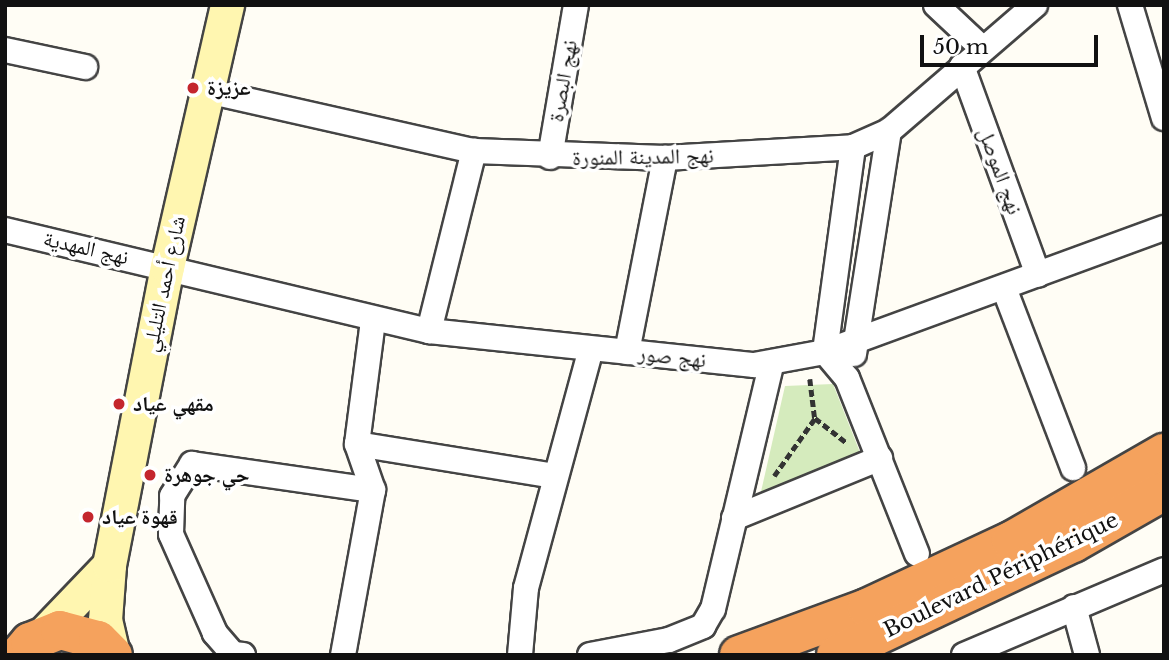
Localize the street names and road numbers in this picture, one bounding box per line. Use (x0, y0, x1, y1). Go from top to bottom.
street label: نهج البصرة (543, 38, 583, 124)
street label: نهج الموصل (973, 124, 1027, 218)
street label: نهج المدينة المنورة (572, 143, 714, 171)
street label: شارع أحمد التليلي (137, 214, 191, 354)
street label: نهج المهدية (41, 226, 131, 270)
street label: نهج صور (637, 341, 707, 373)
street label: Boulevard Périphérique (880, 507, 1122, 643)

